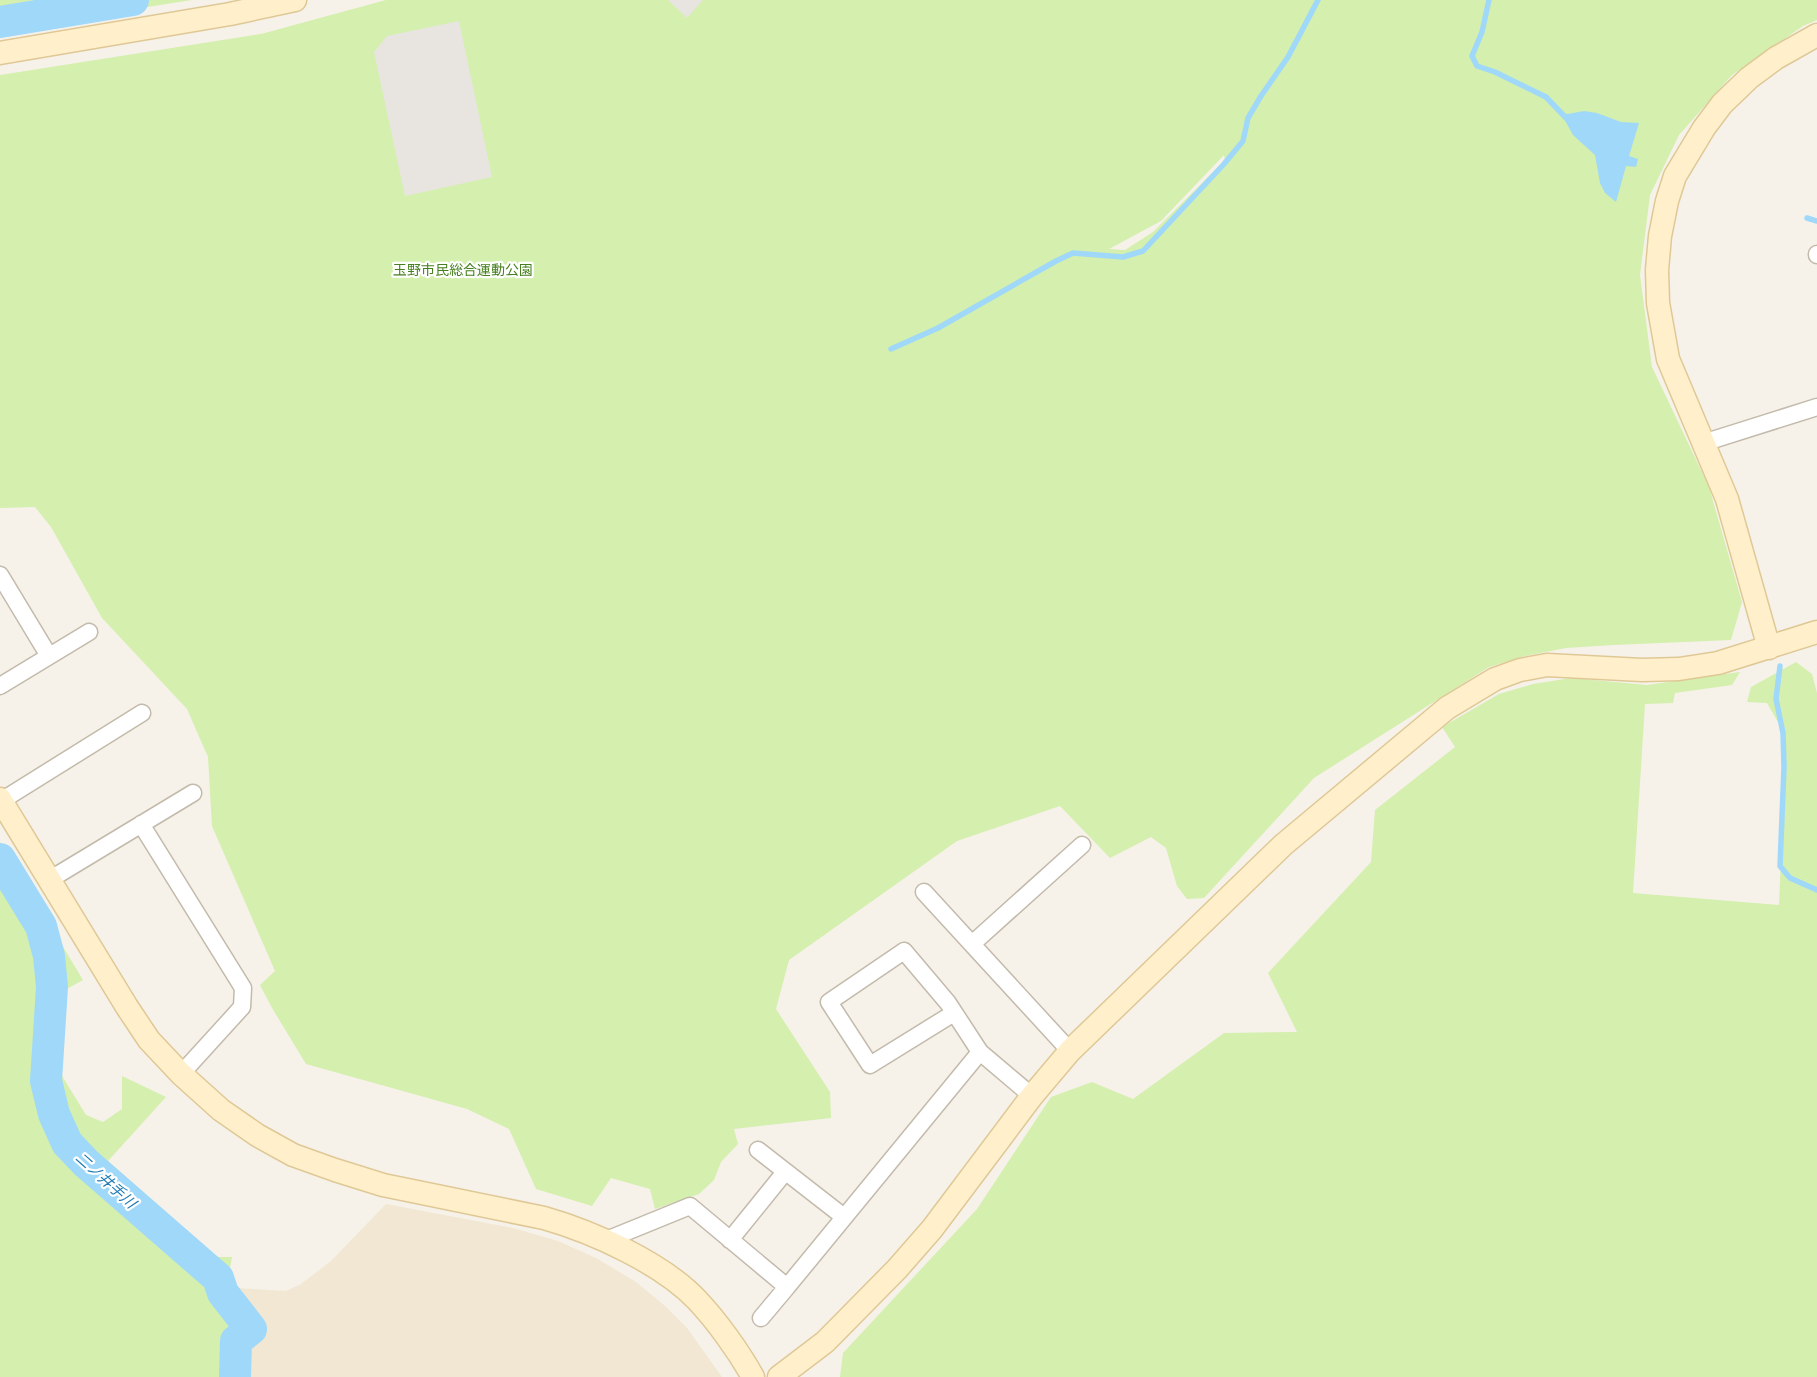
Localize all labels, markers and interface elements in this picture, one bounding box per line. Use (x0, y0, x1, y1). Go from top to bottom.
park label: 玉野市民総合運動公園 (393, 261, 533, 279)
water label: 二ノ井手川 (72, 1148, 142, 1213)

